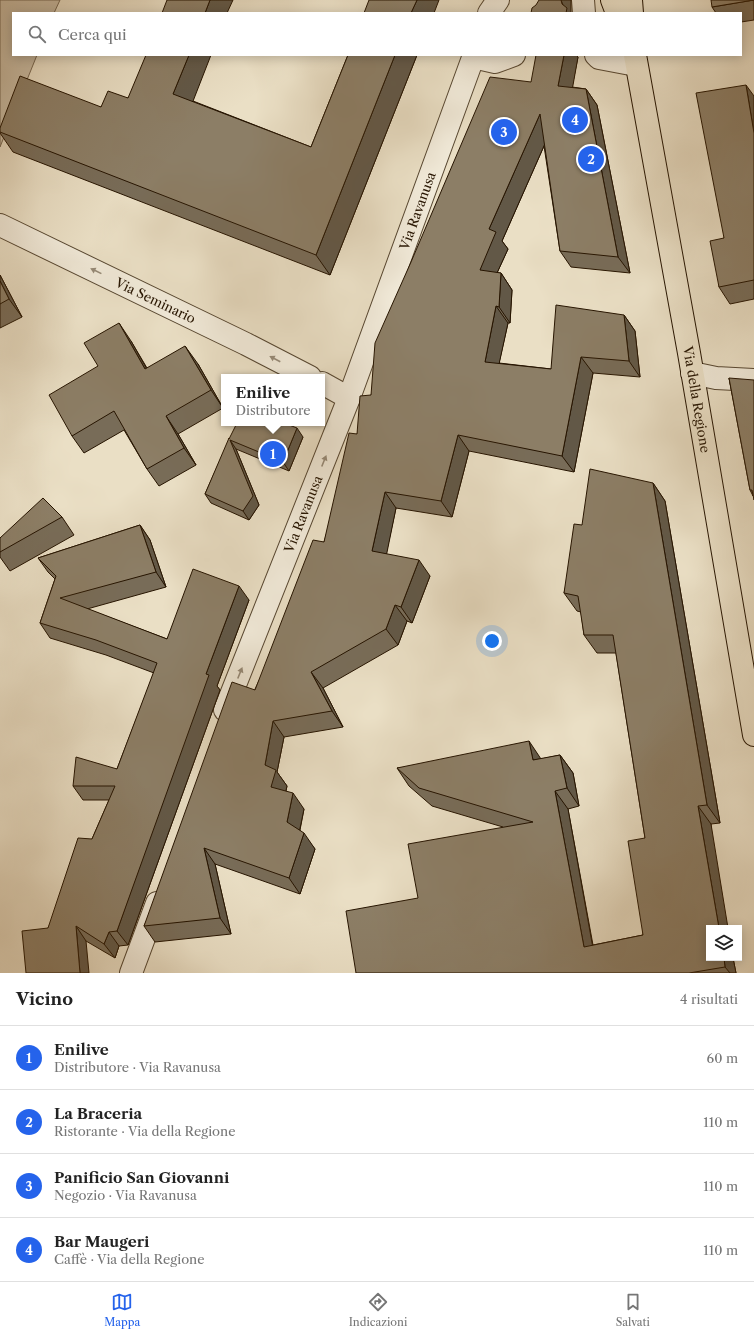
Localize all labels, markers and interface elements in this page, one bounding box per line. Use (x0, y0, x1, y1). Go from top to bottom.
search box (12, 12, 742, 56)
icon: search (26, 23, 48, 45)
text: Cerca qui (58, 25, 127, 44)
pin: 4 (562, 105, 588, 135)
pin: 3 (491, 117, 517, 147)
pin: 2 (578, 144, 604, 174)
street label: Via Ravanusa (395, 169, 439, 253)
one-way arrow (90, 268, 101, 274)
street label: Via Seminario (112, 274, 198, 327)
street label: Via della Regione (680, 344, 714, 454)
one-way arrow (269, 356, 281, 362)
popup (221, 374, 325, 426)
text: Enilive (235, 383, 290, 402)
text: Distributore (235, 402, 311, 418)
pin: 1 (260, 439, 286, 469)
one-way arrow (322, 455, 328, 467)
street label: Via Ravanusa (280, 473, 326, 556)
your location (482, 631, 502, 651)
one-way arrow (238, 667, 244, 679)
map controls (706, 925, 742, 961)
button: layers (706, 925, 742, 961)
text: Vicino (16, 989, 73, 1009)
text: 4 risultati (680, 991, 738, 1007)
text: Enilive (54, 1040, 109, 1059)
text: 1 (26, 1050, 32, 1066)
text: 60 m (707, 1050, 738, 1066)
text: Distributore · Via Ravanusa (54, 1059, 221, 1075)
text: La Braceria (54, 1104, 142, 1123)
text: 2 (25, 1114, 33, 1130)
text: 110 m (703, 1114, 738, 1130)
text: Ristorante · Via della Regione (54, 1123, 236, 1139)
text: Panificio San Giovanni (54, 1168, 229, 1187)
text: 3 (25, 1178, 33, 1194)
text: 110 m (703, 1178, 738, 1194)
text: Negozio · Via Ravanusa (54, 1187, 197, 1203)
text: Bar Maugeri (54, 1232, 149, 1251)
text: 4 (25, 1242, 33, 1258)
text: 110 m (703, 1242, 738, 1258)
text: Caffè · Via della Regione (54, 1251, 205, 1267)
tab: Mappa (104, 1291, 140, 1329)
tab: Indicazioni (349, 1291, 407, 1329)
tab: Salvati (616, 1291, 650, 1329)

